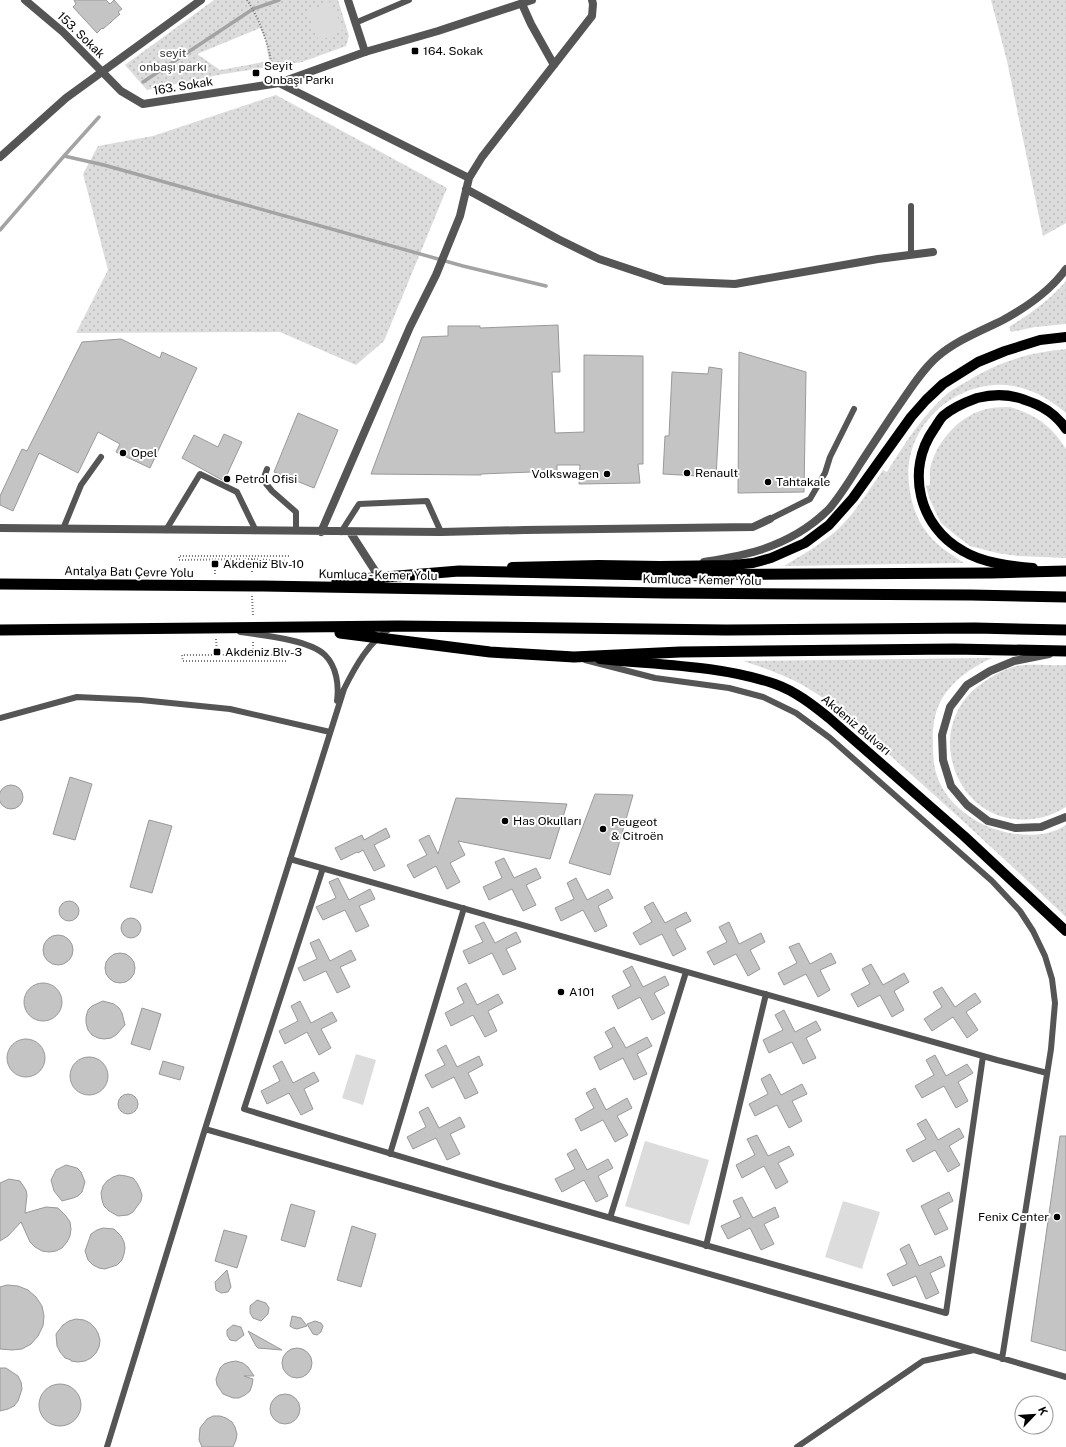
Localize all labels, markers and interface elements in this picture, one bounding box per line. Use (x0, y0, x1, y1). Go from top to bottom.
street label: 153. Sokak (54, 9, 108, 61)
place label: 164. Sokak (423, 44, 483, 58)
park label: seyit onbaşı parkı (139, 46, 207, 74)
marker: 164. Sokak (410, 46, 420, 56)
place label: Seyit Onbaşı Parkı (264, 59, 334, 87)
marker: Seyit Onbaşı Parkı (251, 68, 261, 78)
street label: 163. Sokak (152, 74, 214, 98)
place label: Opel (131, 446, 158, 460)
marker: Opel (118, 448, 128, 458)
place label: Renault (695, 466, 738, 480)
place label: Volkswagen (532, 467, 599, 481)
marker: Renault (682, 468, 692, 478)
marker: Volkswagen (602, 469, 612, 479)
place label: Petrol Ofisi (235, 472, 297, 486)
marker: Petrol Ofisi (222, 474, 232, 484)
place label: Tahtakale (776, 475, 831, 489)
marker: Tahtakale (763, 477, 773, 487)
place label: Akdeniz Blv-10 (223, 557, 304, 571)
marker: Akdeniz Blv-10 (210, 559, 220, 569)
street label: Antalya Batı Çevre Yolu (64, 564, 194, 580)
street label: Kumluca - Kemer Yolu (318, 567, 438, 583)
street label: Kumluca - Kemer Yolu (642, 572, 762, 588)
place label: Akdeniz Blv-3 (225, 645, 302, 659)
marker: Akdeniz Blv-3 (212, 647, 222, 657)
street label: Akdeniz Bulvarı (819, 692, 893, 758)
place label: Has Okulları (513, 814, 581, 828)
place label: Peugeot & Citroën (611, 815, 663, 843)
marker: Has Okulları (500, 816, 510, 826)
marker: Peugeot & Citroën (598, 824, 608, 834)
place label: A101 (569, 985, 595, 999)
marker: A101 (556, 987, 566, 997)
place label: Fenix Center (978, 1210, 1049, 1224)
marker: Fenix Center (1052, 1212, 1062, 1222)
north arrow (1014, 1395, 1054, 1435)
text: K (1036, 1405, 1050, 1417)

